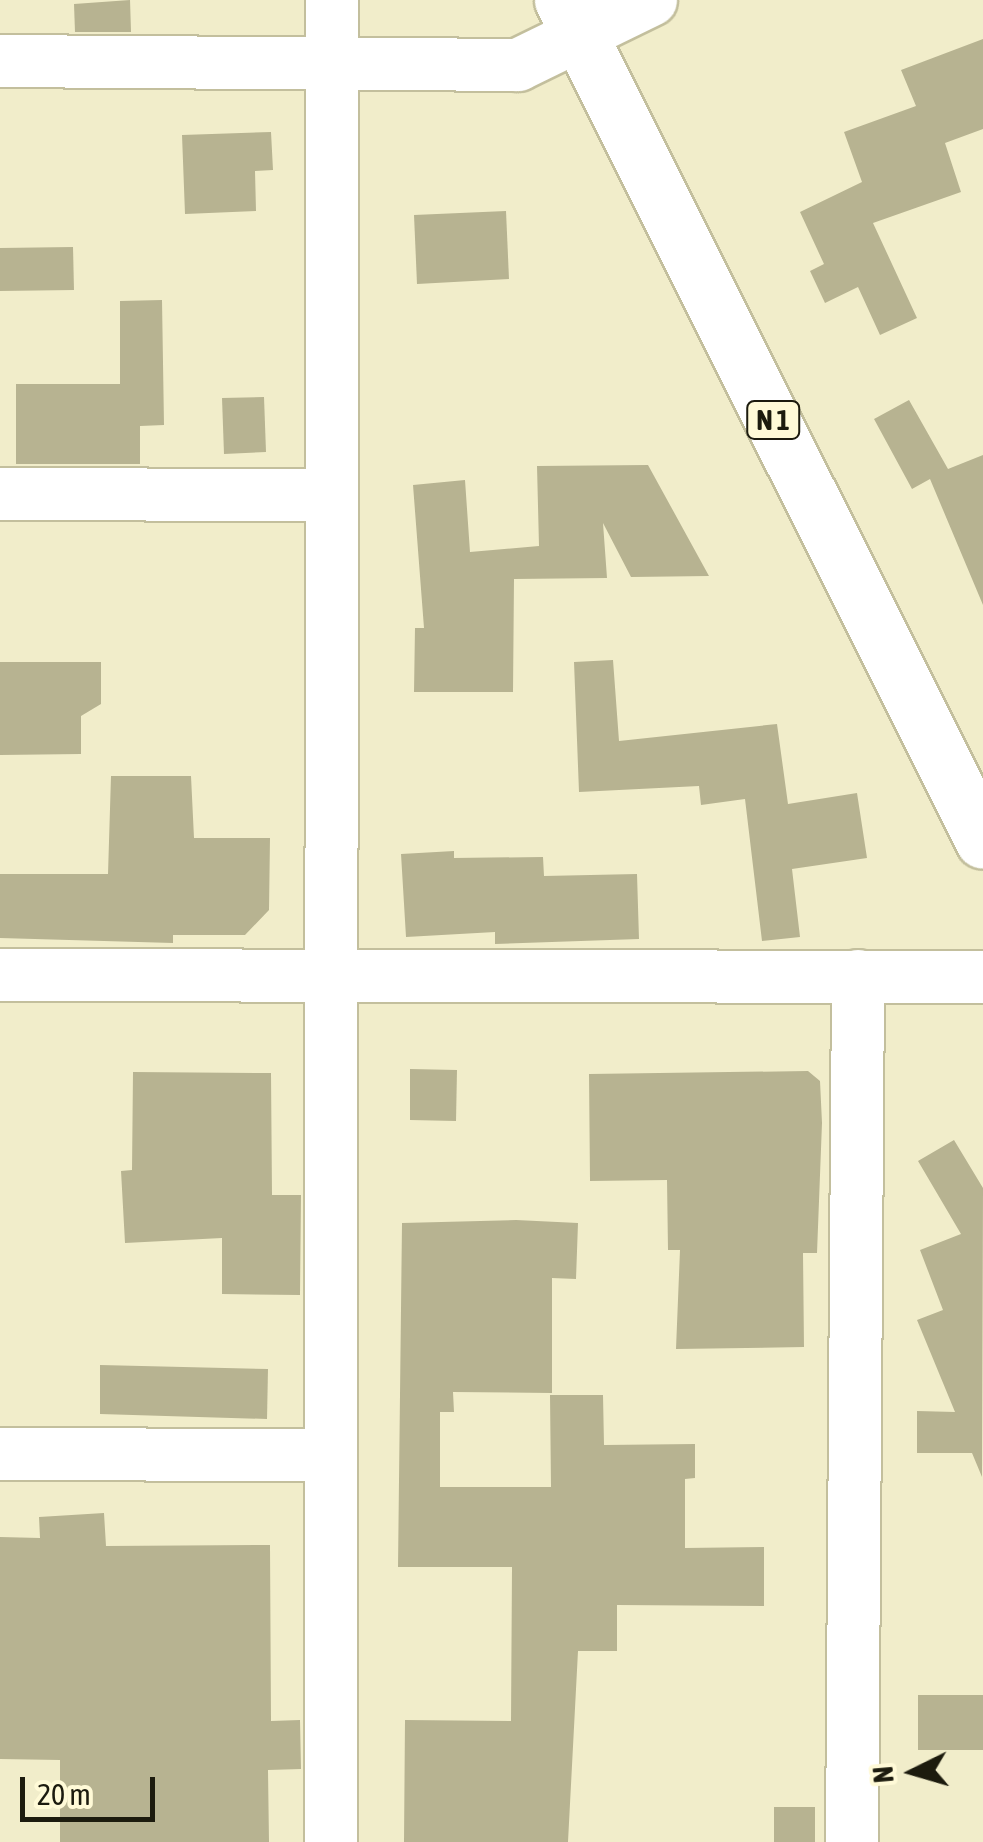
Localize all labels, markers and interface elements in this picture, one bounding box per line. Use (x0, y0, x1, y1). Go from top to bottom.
road number: N 1 (746, 397, 800, 443)
north arrow (863, 1722, 963, 1822)
scale bar (25, 1757, 160, 1819)
text: N (866, 1765, 900, 1784)
text: 20 m (37, 1777, 91, 1811)

